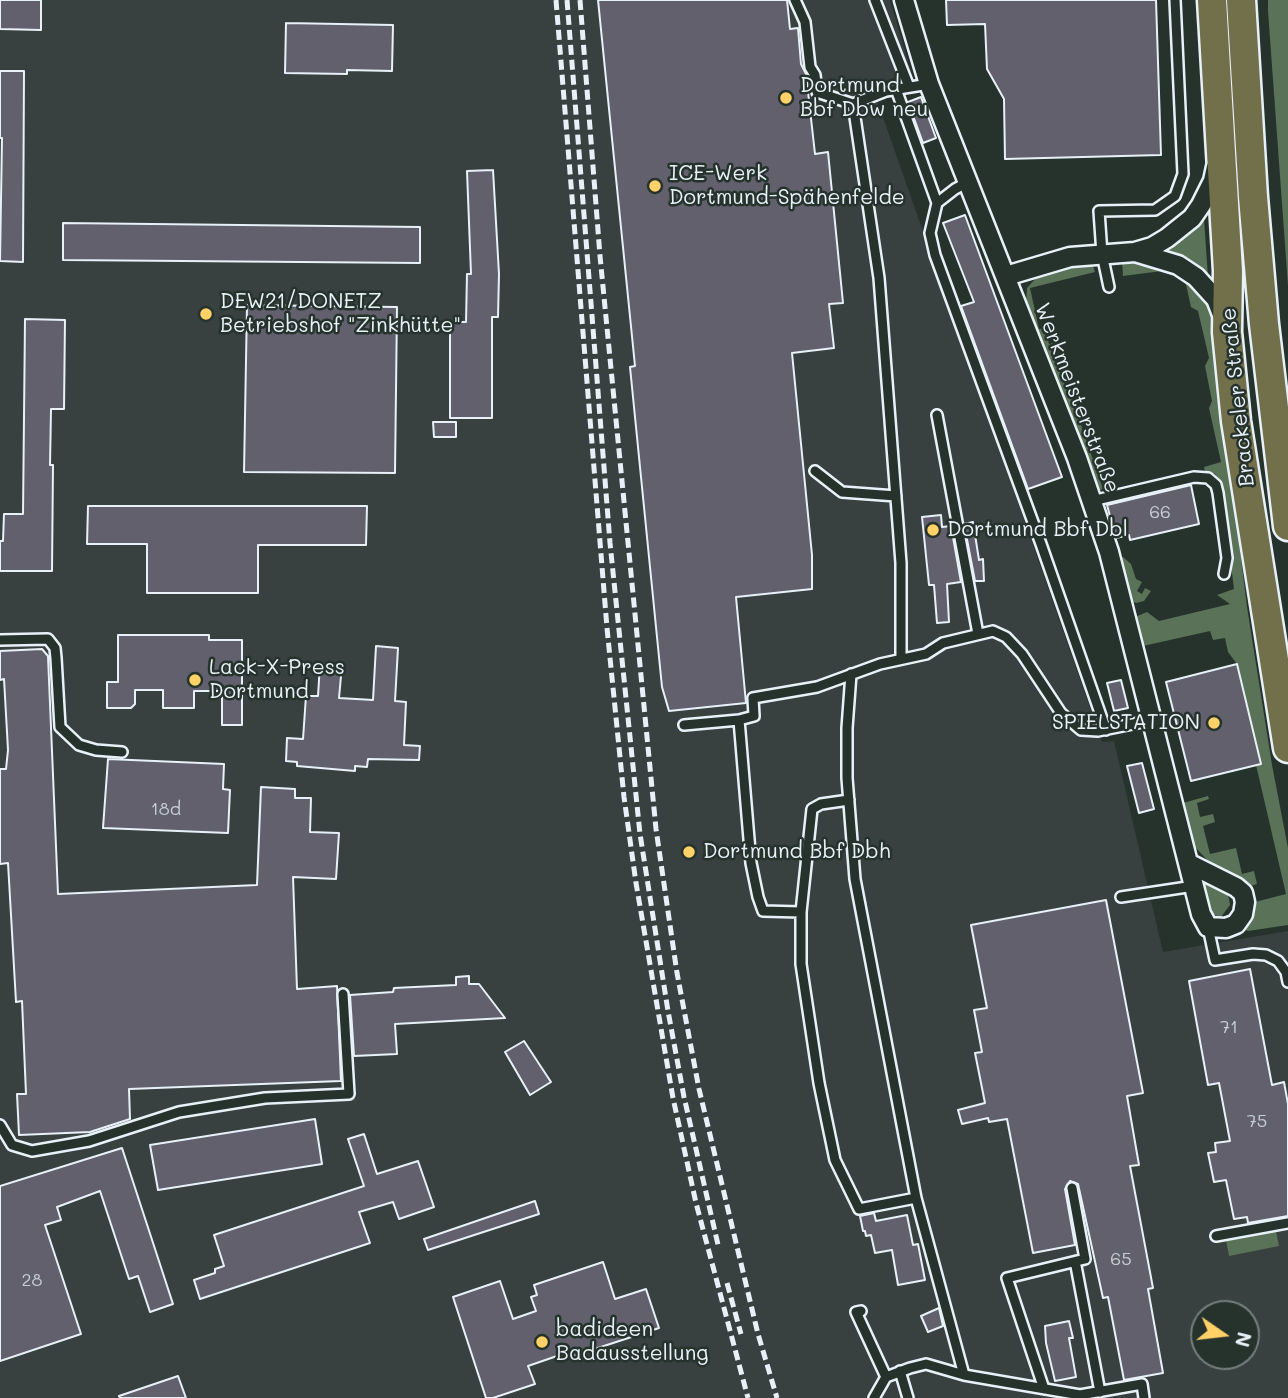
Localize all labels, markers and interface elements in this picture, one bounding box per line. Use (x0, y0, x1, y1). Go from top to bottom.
place label: Dortmund Bbf Dbw neu (800, 73, 928, 123)
marker: Dortmund Bbf Dbw neu (778, 90, 794, 106)
place label: ICE-Werk Dortmund-Spähenfelde (669, 161, 905, 211)
marker: ICE-Werk Dortmund-Spähenfelde (647, 178, 663, 194)
place label: DEW21/DONETZ Betriebshof "Zinkhütte" (220, 289, 461, 339)
street label: Werkmeisterstraße (1029, 299, 1125, 497)
marker: DEW21/DONETZ Betriebshof "Zinkhütte" (198, 306, 214, 322)
street label: Brackeler Straße (1216, 306, 1260, 488)
house number: 66 (1149, 501, 1171, 523)
place label: Dortmund Bbf Dbl (947, 517, 1128, 543)
marker: Dortmund Bbf Dbl (925, 522, 941, 538)
place label: Lack-X-Press Dortmund (209, 655, 345, 705)
marker: Lack-X-Press Dortmund (187, 672, 203, 688)
place label: SPIELSTATION (1052, 710, 1200, 736)
marker: SPIELSTATION (1206, 715, 1222, 731)
house number: 18d (151, 798, 181, 820)
place label: Dortmund Bbf Dbh (703, 839, 891, 865)
marker: Dortmund Bbf Dbh (681, 844, 697, 860)
house number: 71 (1220, 1016, 1238, 1038)
house number: 75 (1247, 1110, 1267, 1132)
house number: 65 (1110, 1248, 1132, 1270)
house number: 28 (22, 1269, 42, 1291)
north arrow (1190, 1300, 1260, 1370)
place label: badideen Badausstellung (556, 1317, 709, 1367)
text: N (1230, 1330, 1258, 1350)
marker: badideen Badausstellung (534, 1334, 550, 1350)

